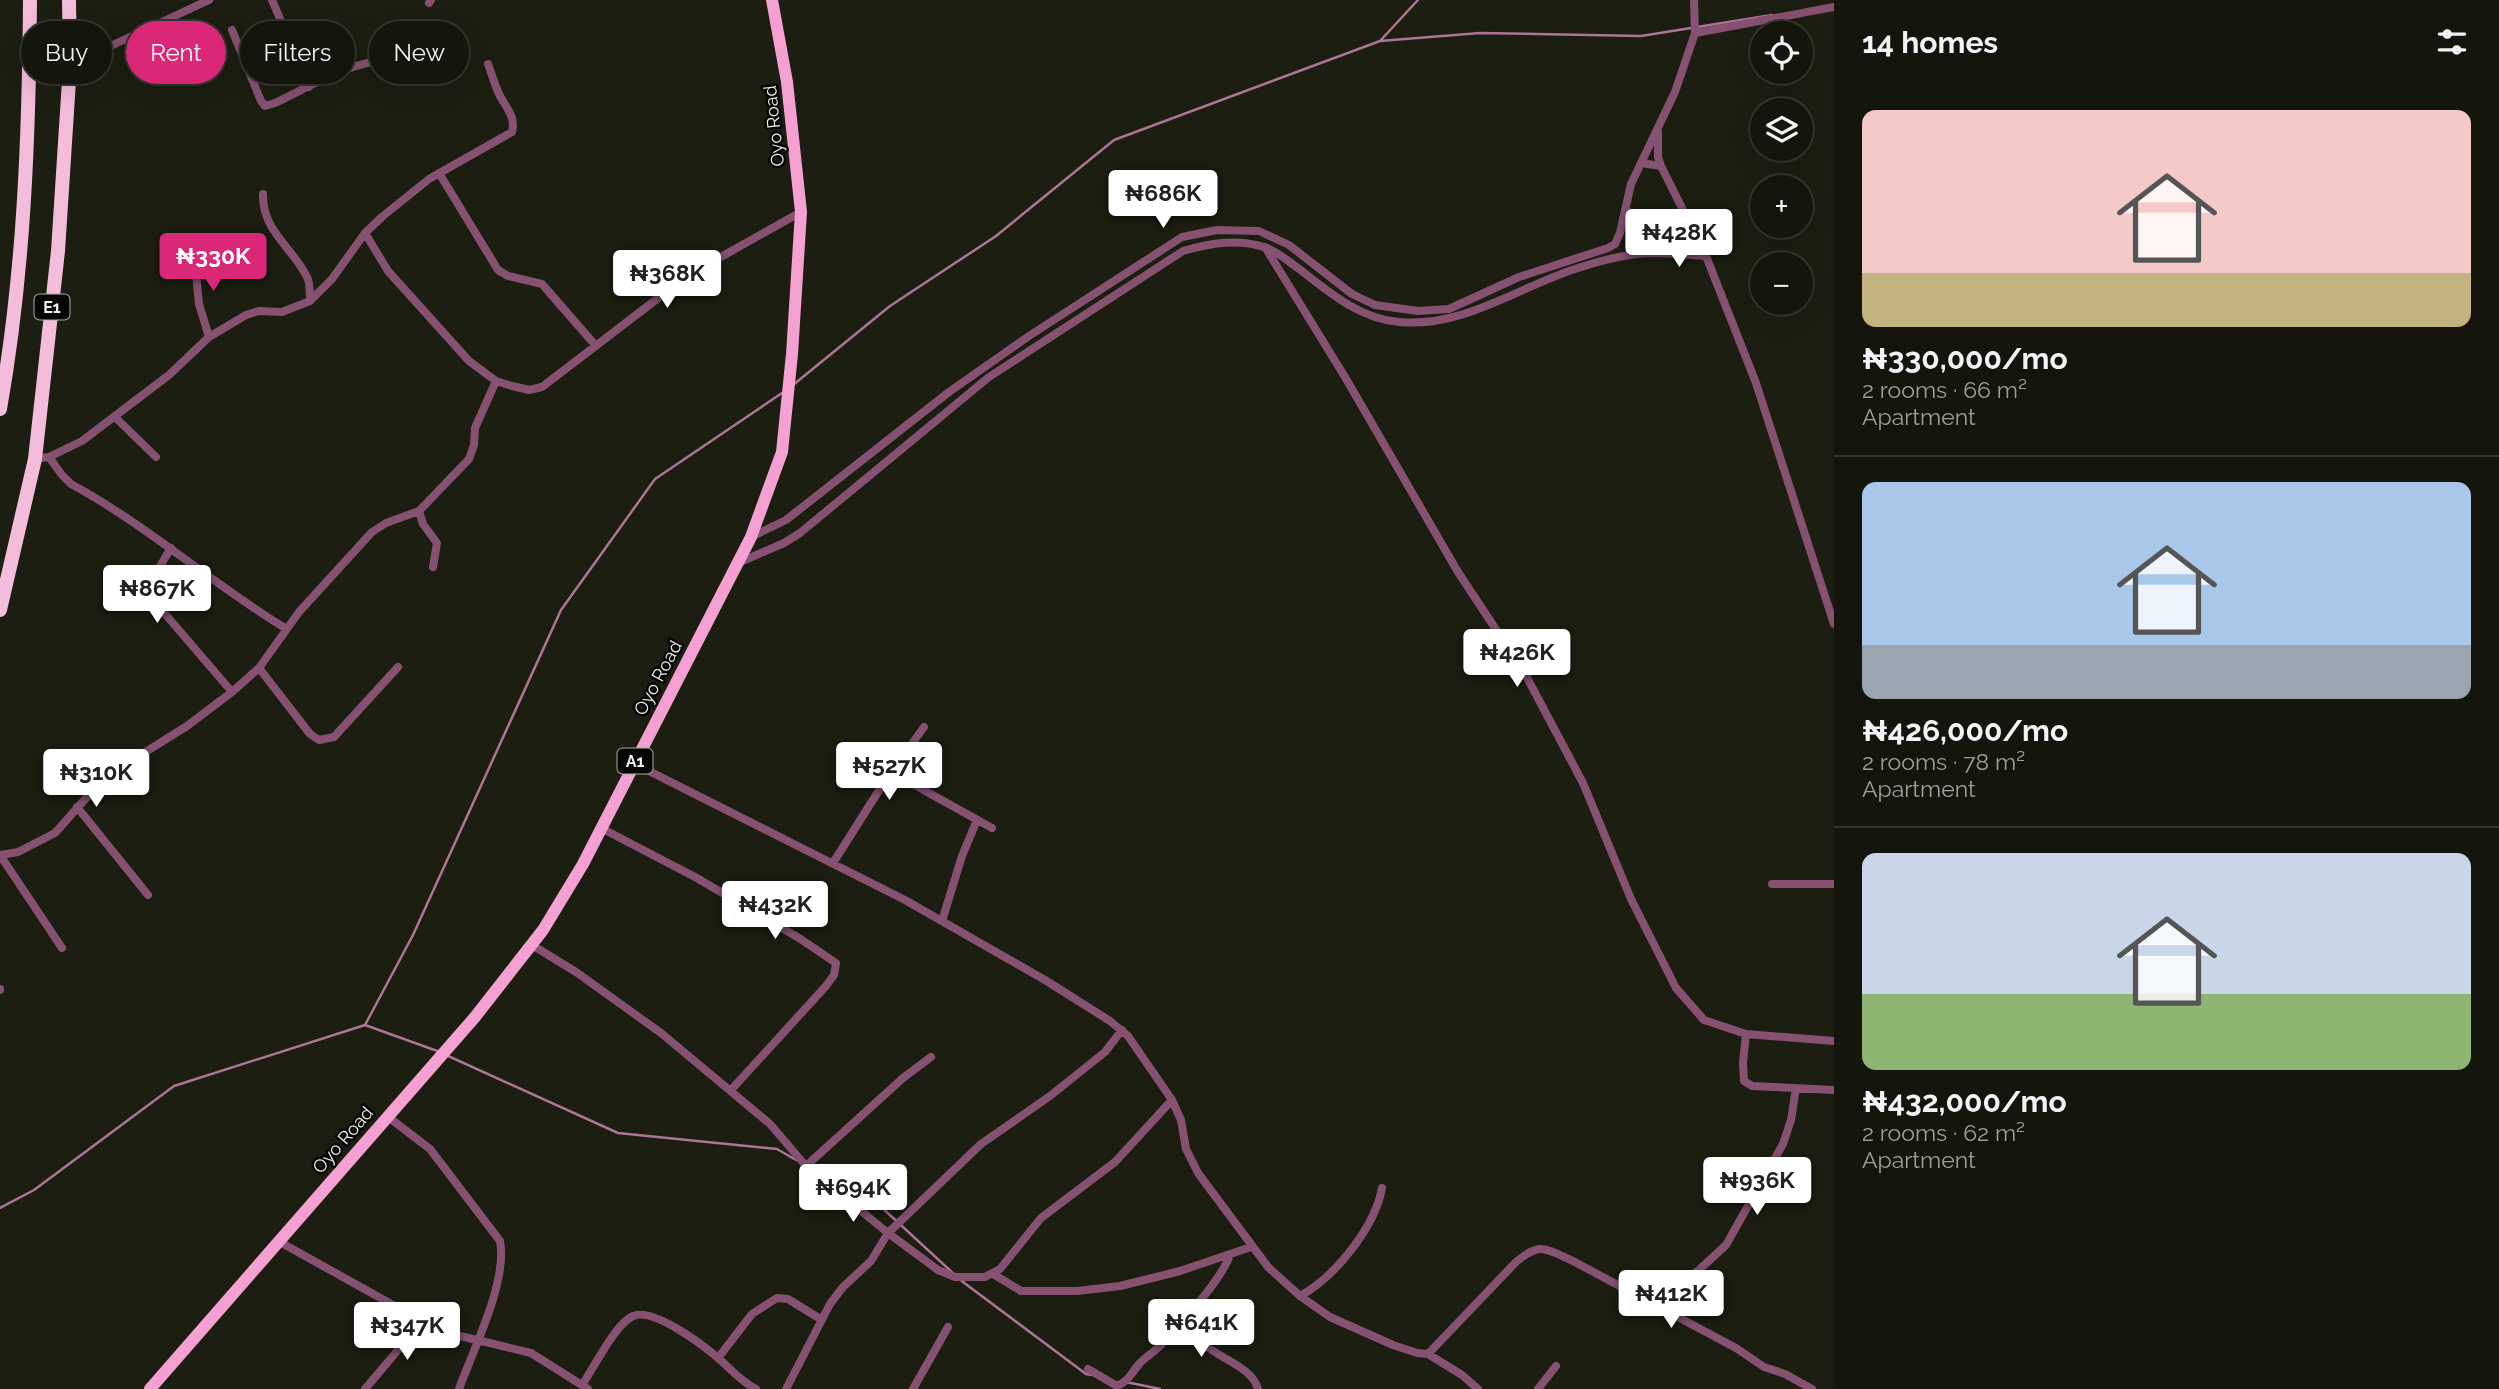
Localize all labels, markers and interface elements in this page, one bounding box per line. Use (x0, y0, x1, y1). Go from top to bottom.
chip: Buy (21, 21, 112, 84)
chip: Rent (126, 21, 226, 84)
chip: Filters (240, 21, 355, 84)
chip: New (369, 21, 469, 84)
map controls (1750, 21, 1813, 315)
button: locate (1750, 21, 1813, 84)
icon: filters (2433, 23, 2471, 61)
text: 14 homes (1862, 25, 1998, 60)
street label: Oyo Road (759, 84, 788, 168)
button: layers (1750, 98, 1813, 161)
icon: home (2104, 155, 2230, 281)
pin: ₦686K (1114, 170, 1212, 230)
button: + (1750, 175, 1813, 238)
text: ₦686K (1124, 179, 1202, 206)
pin: ₦428K (1630, 210, 1728, 269)
text: ₦428K (1641, 218, 1717, 245)
pin: ₦330K (164, 233, 262, 293)
text: ₦330K (176, 242, 250, 269)
pin: ₦368K (618, 250, 716, 310)
button: − (1750, 252, 1813, 315)
text: ₦368K (629, 259, 705, 286)
road number: E1 (34, 294, 70, 320)
text: ₦330,000/mo (1862, 341, 2068, 376)
text: 2 rooms · 66 m² (1862, 376, 2027, 403)
text: Apartment (1862, 403, 1976, 430)
icon: home (2104, 527, 2230, 653)
pin: ₦867K (108, 566, 206, 625)
text: ₦867K (119, 574, 195, 601)
pin: ₦426K (1468, 630, 1566, 689)
street label: Oyo Road (629, 637, 686, 719)
text: ₦426K (1479, 638, 1555, 665)
text: ₦426,000/mo (1862, 713, 2068, 748)
pin: ₦527K (840, 742, 938, 802)
road number: A1 (618, 748, 652, 774)
text: 2 rooms · 78 m² (1862, 748, 2025, 775)
pin: ₦310K (47, 750, 145, 809)
text: ₦527K (852, 751, 926, 778)
text: ₦310K (59, 758, 133, 785)
text: Apartment (1862, 775, 1976, 802)
pin: ₦432K (726, 881, 824, 941)
text: ₦432K (738, 890, 812, 917)
icon: home (2104, 898, 2230, 1024)
text: ₦432,000/mo (1862, 1084, 2067, 1119)
street label: Oyo Road (308, 1102, 377, 1177)
text: 2 rooms · 62 m² (1862, 1119, 2025, 1146)
text: Apartment (1862, 1146, 1976, 1173)
pin: ₦936K (1708, 1158, 1806, 1217)
pin: ₦694K (804, 1164, 902, 1224)
text: ₦936K (1719, 1166, 1795, 1193)
text: ₦694K (815, 1173, 891, 1200)
pin: ₦412K (1622, 1270, 1720, 1330)
text: ₦412K (1635, 1279, 1707, 1306)
pin: ₦641K (1152, 1300, 1250, 1359)
pin: ₦347K (358, 1302, 456, 1362)
text: ₦641K (1164, 1308, 1238, 1335)
text: ₦347K (370, 1311, 444, 1338)

